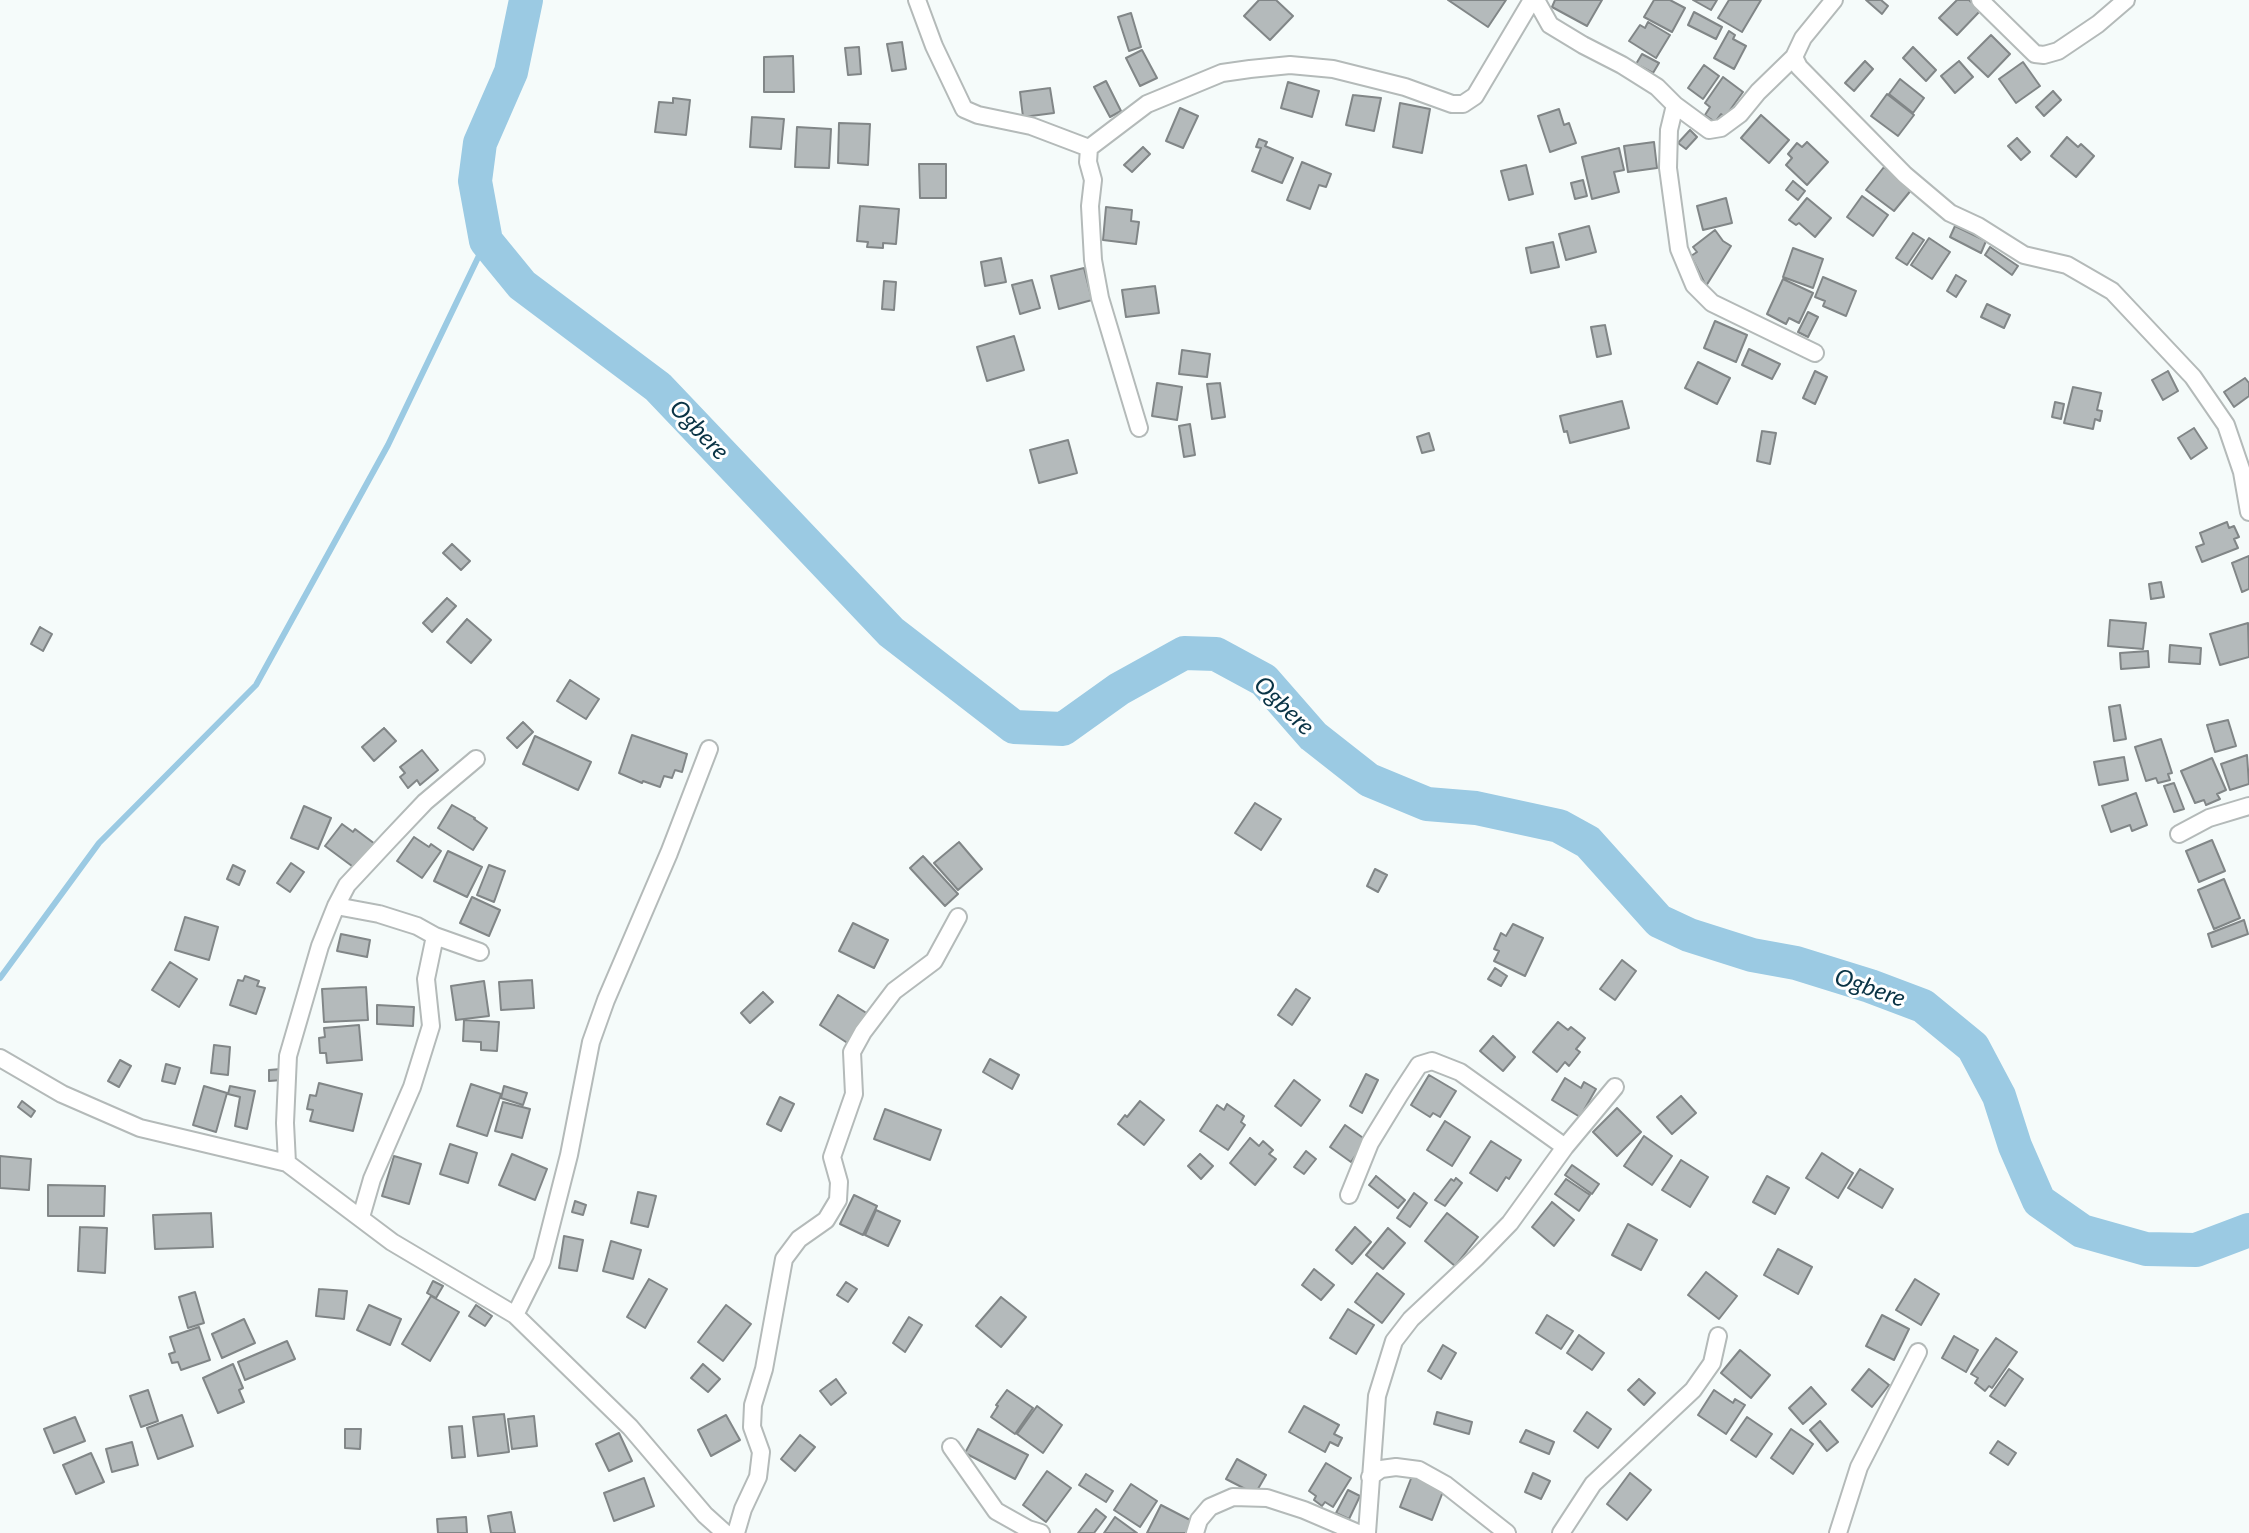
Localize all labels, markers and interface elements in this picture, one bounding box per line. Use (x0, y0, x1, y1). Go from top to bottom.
water label: Ogbere (663, 394, 735, 466)
water label: Ogbere (1248, 670, 1320, 742)
water label: Ogbere (1831, 963, 1909, 1013)

